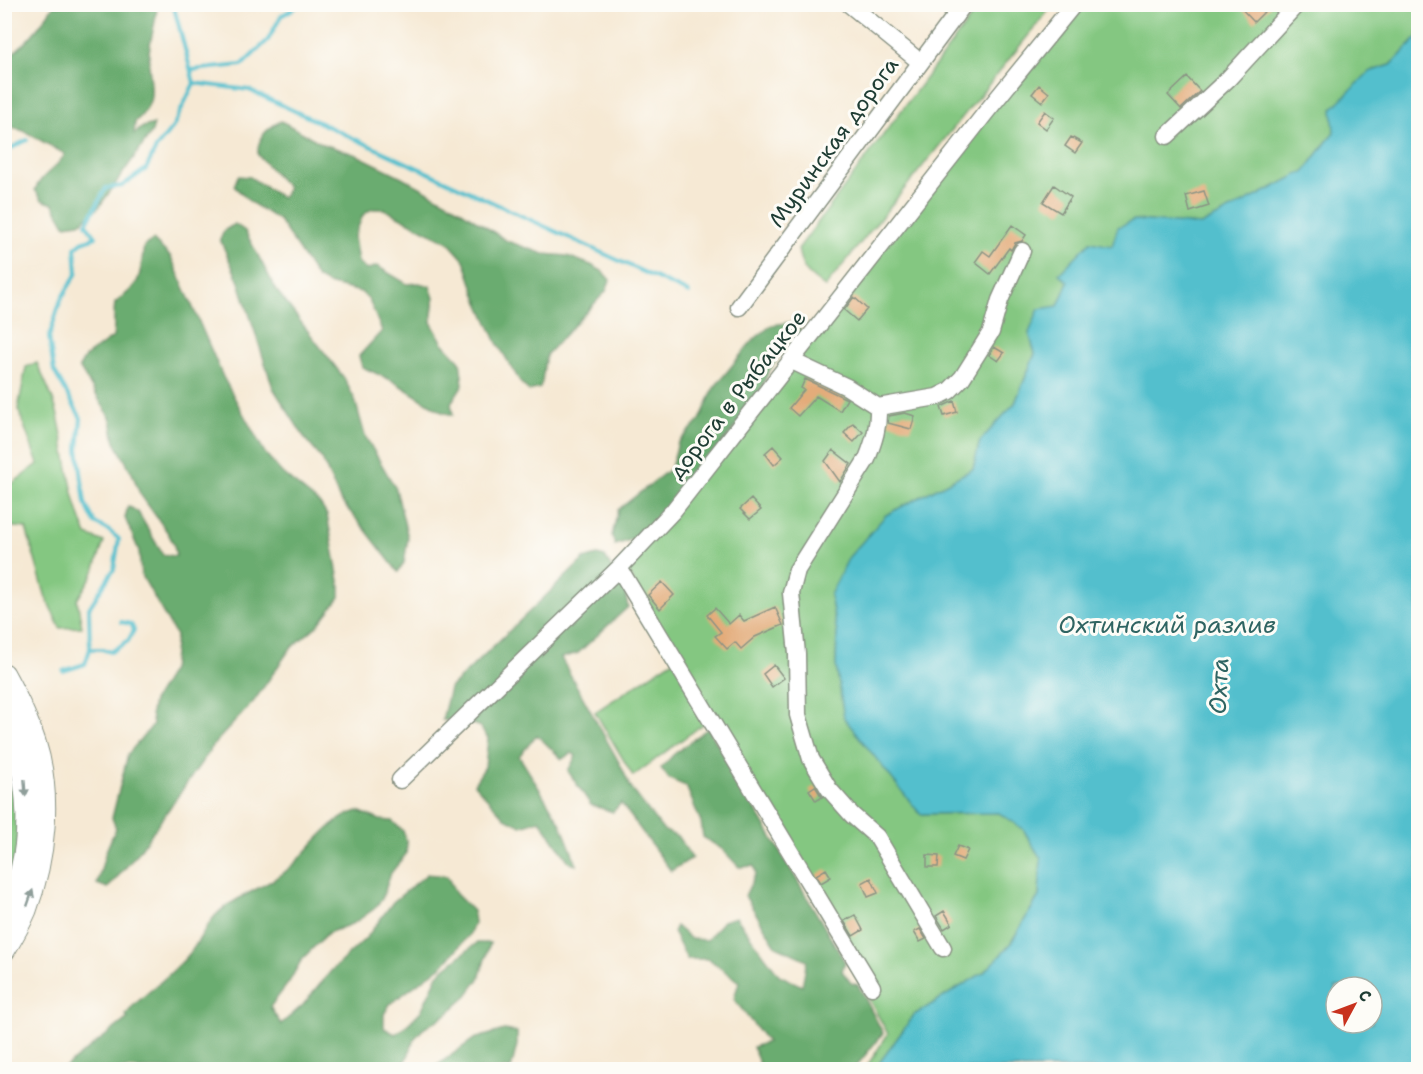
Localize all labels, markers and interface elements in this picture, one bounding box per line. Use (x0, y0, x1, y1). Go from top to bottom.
street label: Муринская дорога (762, 51, 905, 233)
street label: дорога в Рыбацкое (662, 304, 813, 485)
water label: Охтинский разлив (1058, 609, 1276, 641)
water label: Охта (1202, 657, 1236, 715)
one-way arrow (21, 778, 30, 797)
one-way arrow (25, 889, 35, 907)
north arrow (1324, 975, 1384, 1035)
text: С (1354, 985, 1376, 1006)

